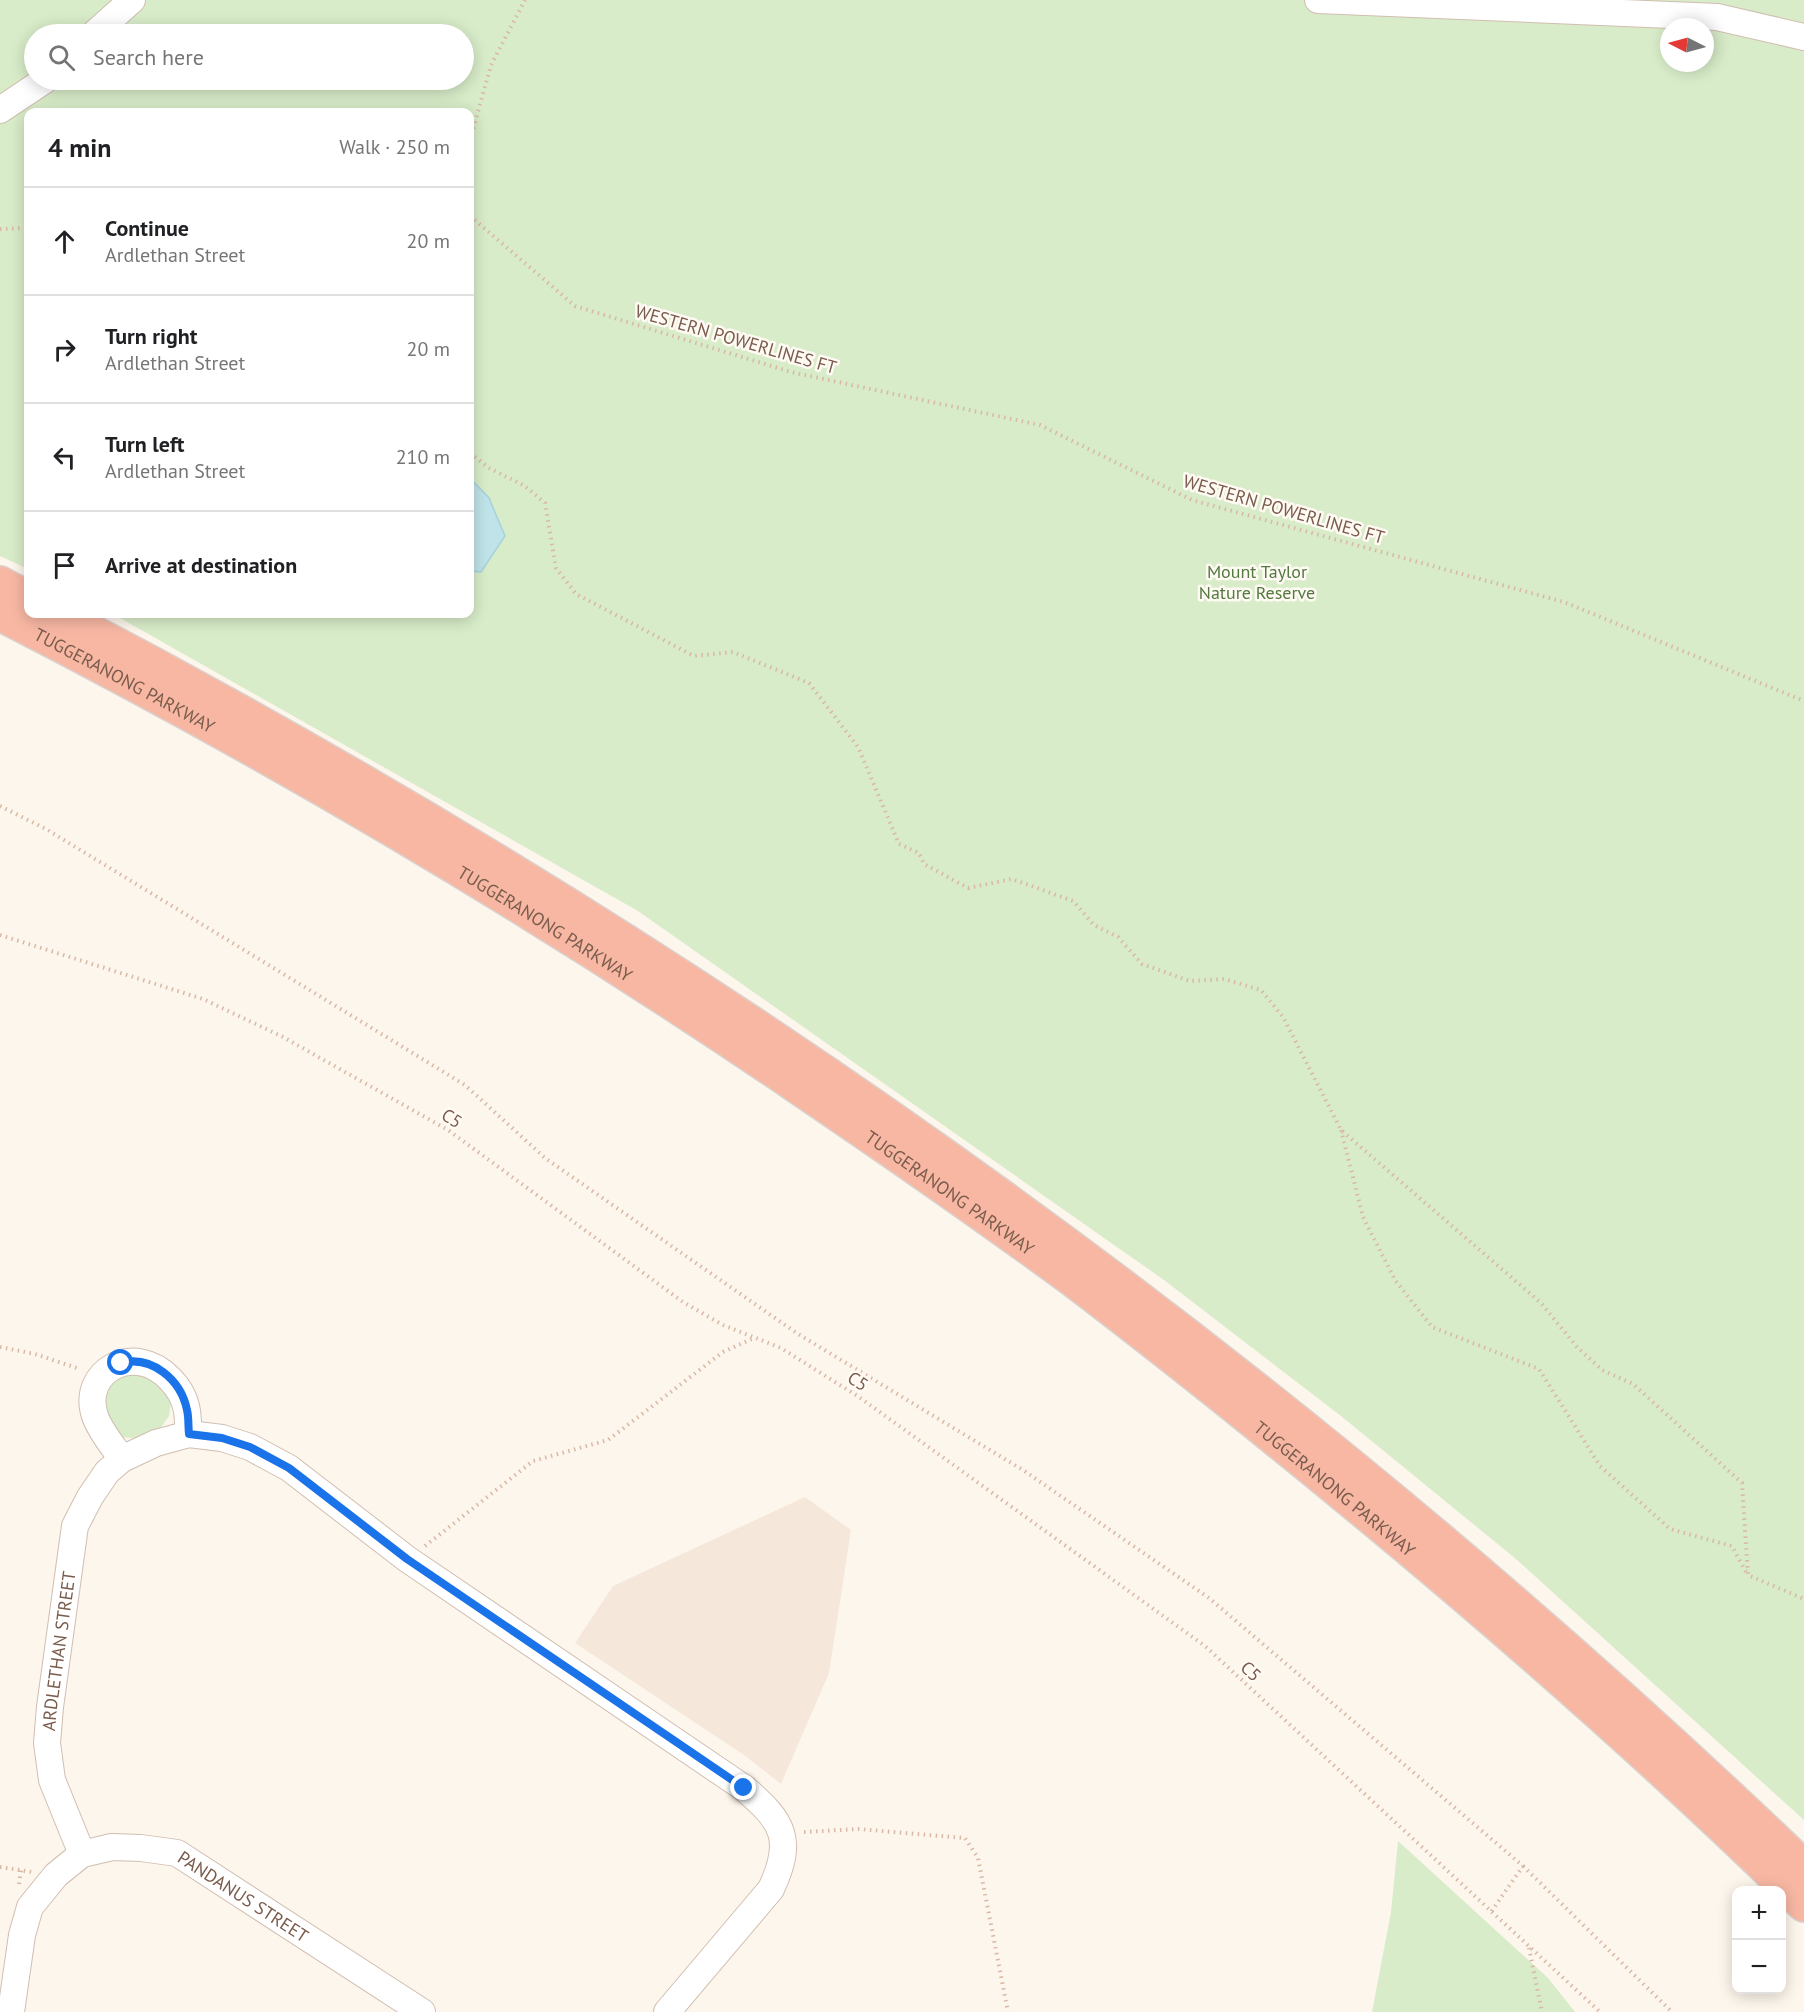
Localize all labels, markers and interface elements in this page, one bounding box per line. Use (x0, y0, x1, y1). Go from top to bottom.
north arrow (1660, 18, 1714, 72)
search box (24, 24, 474, 90)
icon: search (45, 41, 78, 74)
text: Search here (93, 43, 204, 71)
text: 4 min (48, 131, 111, 164)
text: Walk · 250 m (339, 134, 450, 160)
text: Continue (105, 214, 189, 242)
icon: ahead (48, 225, 81, 258)
text: 20 m (407, 228, 450, 254)
text: Ardlethan Street (105, 242, 245, 268)
street label: WESTERN POWERLINES FT (633, 299, 839, 379)
text: Turn right (105, 322, 197, 350)
icon: right (48, 333, 81, 366)
text: 20 m (407, 336, 450, 362)
text: Ardlethan Street (105, 350, 245, 376)
text: Turn left (105, 430, 185, 458)
icon: left (48, 441, 81, 474)
text: 210 m (396, 444, 450, 470)
text: Ardlethan Street (105, 458, 245, 484)
street label: WESTERN POWERLINES FT (1181, 469, 1387, 549)
icon: arrive (48, 549, 81, 582)
text: Arrive at destination (105, 551, 297, 579)
park label: Mount Taylor Nature Reserve (1199, 560, 1315, 604)
street label: TUGGERANONG PARKWAY (30, 622, 219, 738)
street label: TUGGERANONG PARKWAY (454, 860, 637, 986)
street label: C5 (437, 1103, 467, 1133)
street label: TUGGERANONG PARKWAY (861, 1125, 1039, 1260)
route start (107, 1349, 133, 1375)
street label: C5 (843, 1366, 873, 1396)
street label: TUGGERANONG PARKWAY (1250, 1415, 1420, 1561)
street label: ARDLETHAN STREET (37, 1569, 80, 1732)
street label: C5 (1236, 1656, 1266, 1686)
route end (730, 1774, 756, 1800)
street label: PANDANUS STREET (174, 1845, 313, 1947)
map controls (1732, 1886, 1786, 1994)
button: + (1732, 1886, 1786, 1940)
button: − (1732, 1940, 1786, 1994)

